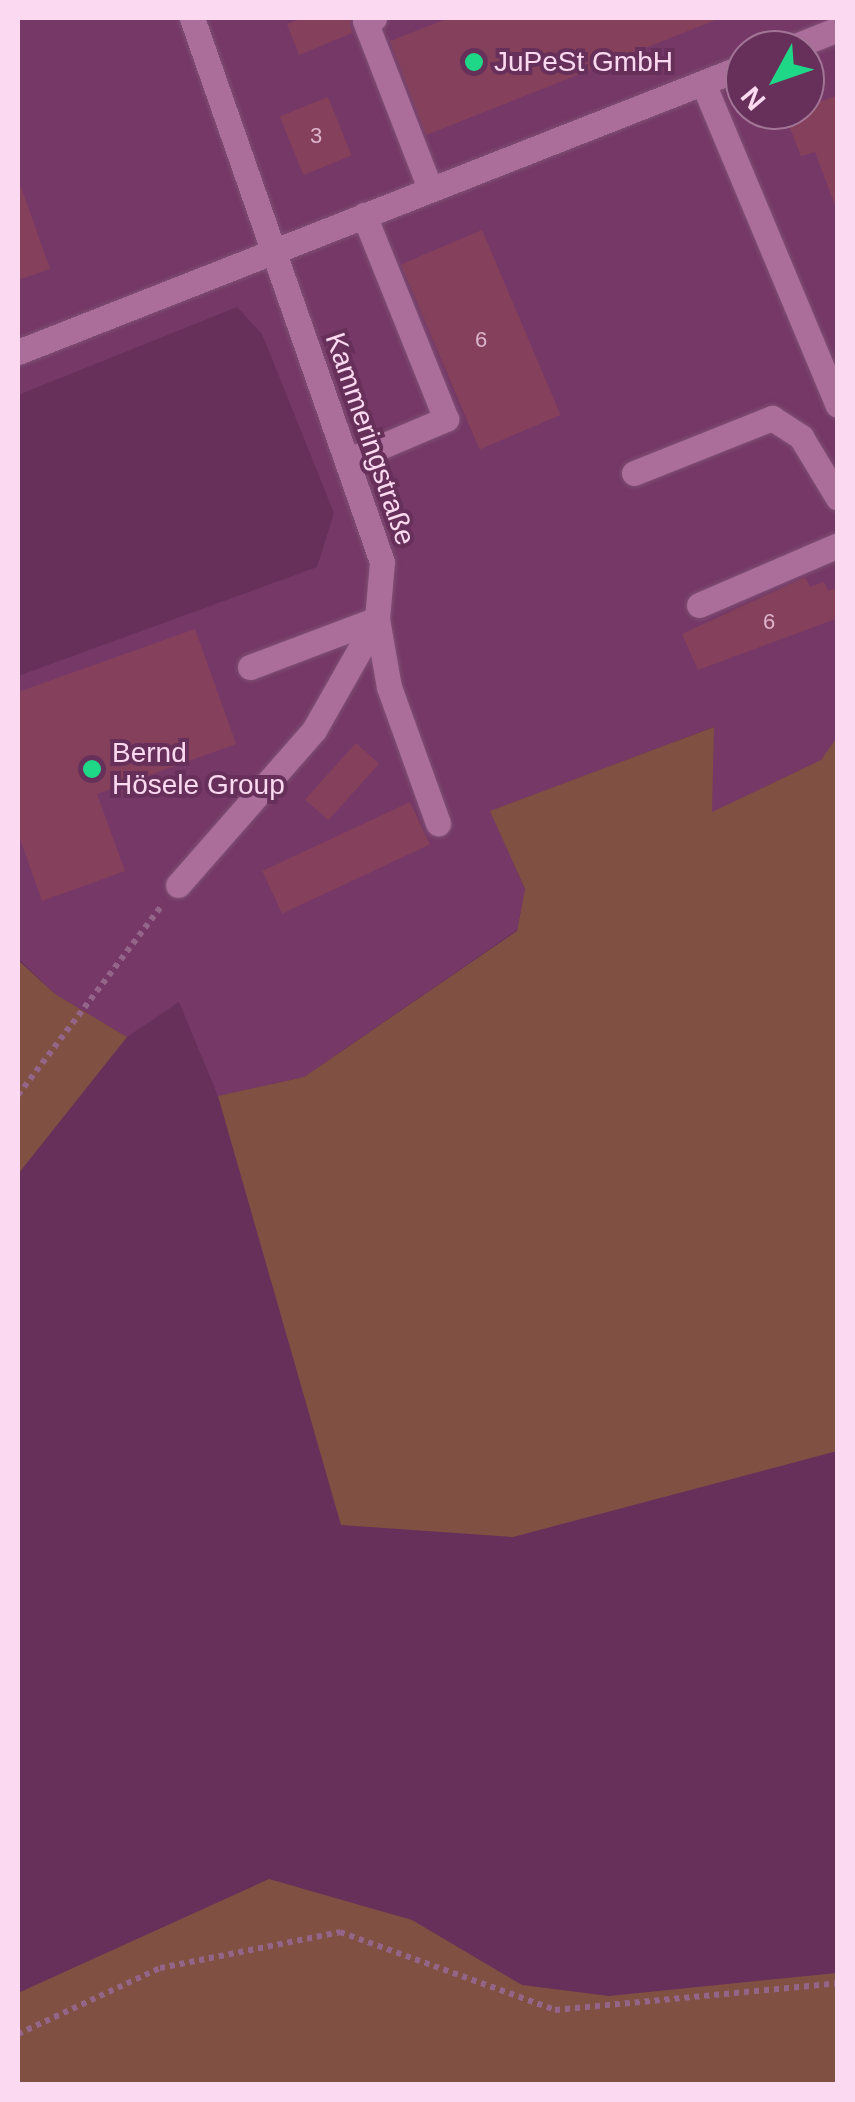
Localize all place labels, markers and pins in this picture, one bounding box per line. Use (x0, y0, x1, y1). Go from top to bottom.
place label: JuPeSt GmbH (494, 45, 673, 79)
marker: JuPeSt GmbH (463, 51, 485, 73)
place label: Bernd Hösele Group (112, 736, 285, 802)
marker: Bernd Hösele Group (81, 758, 103, 780)

